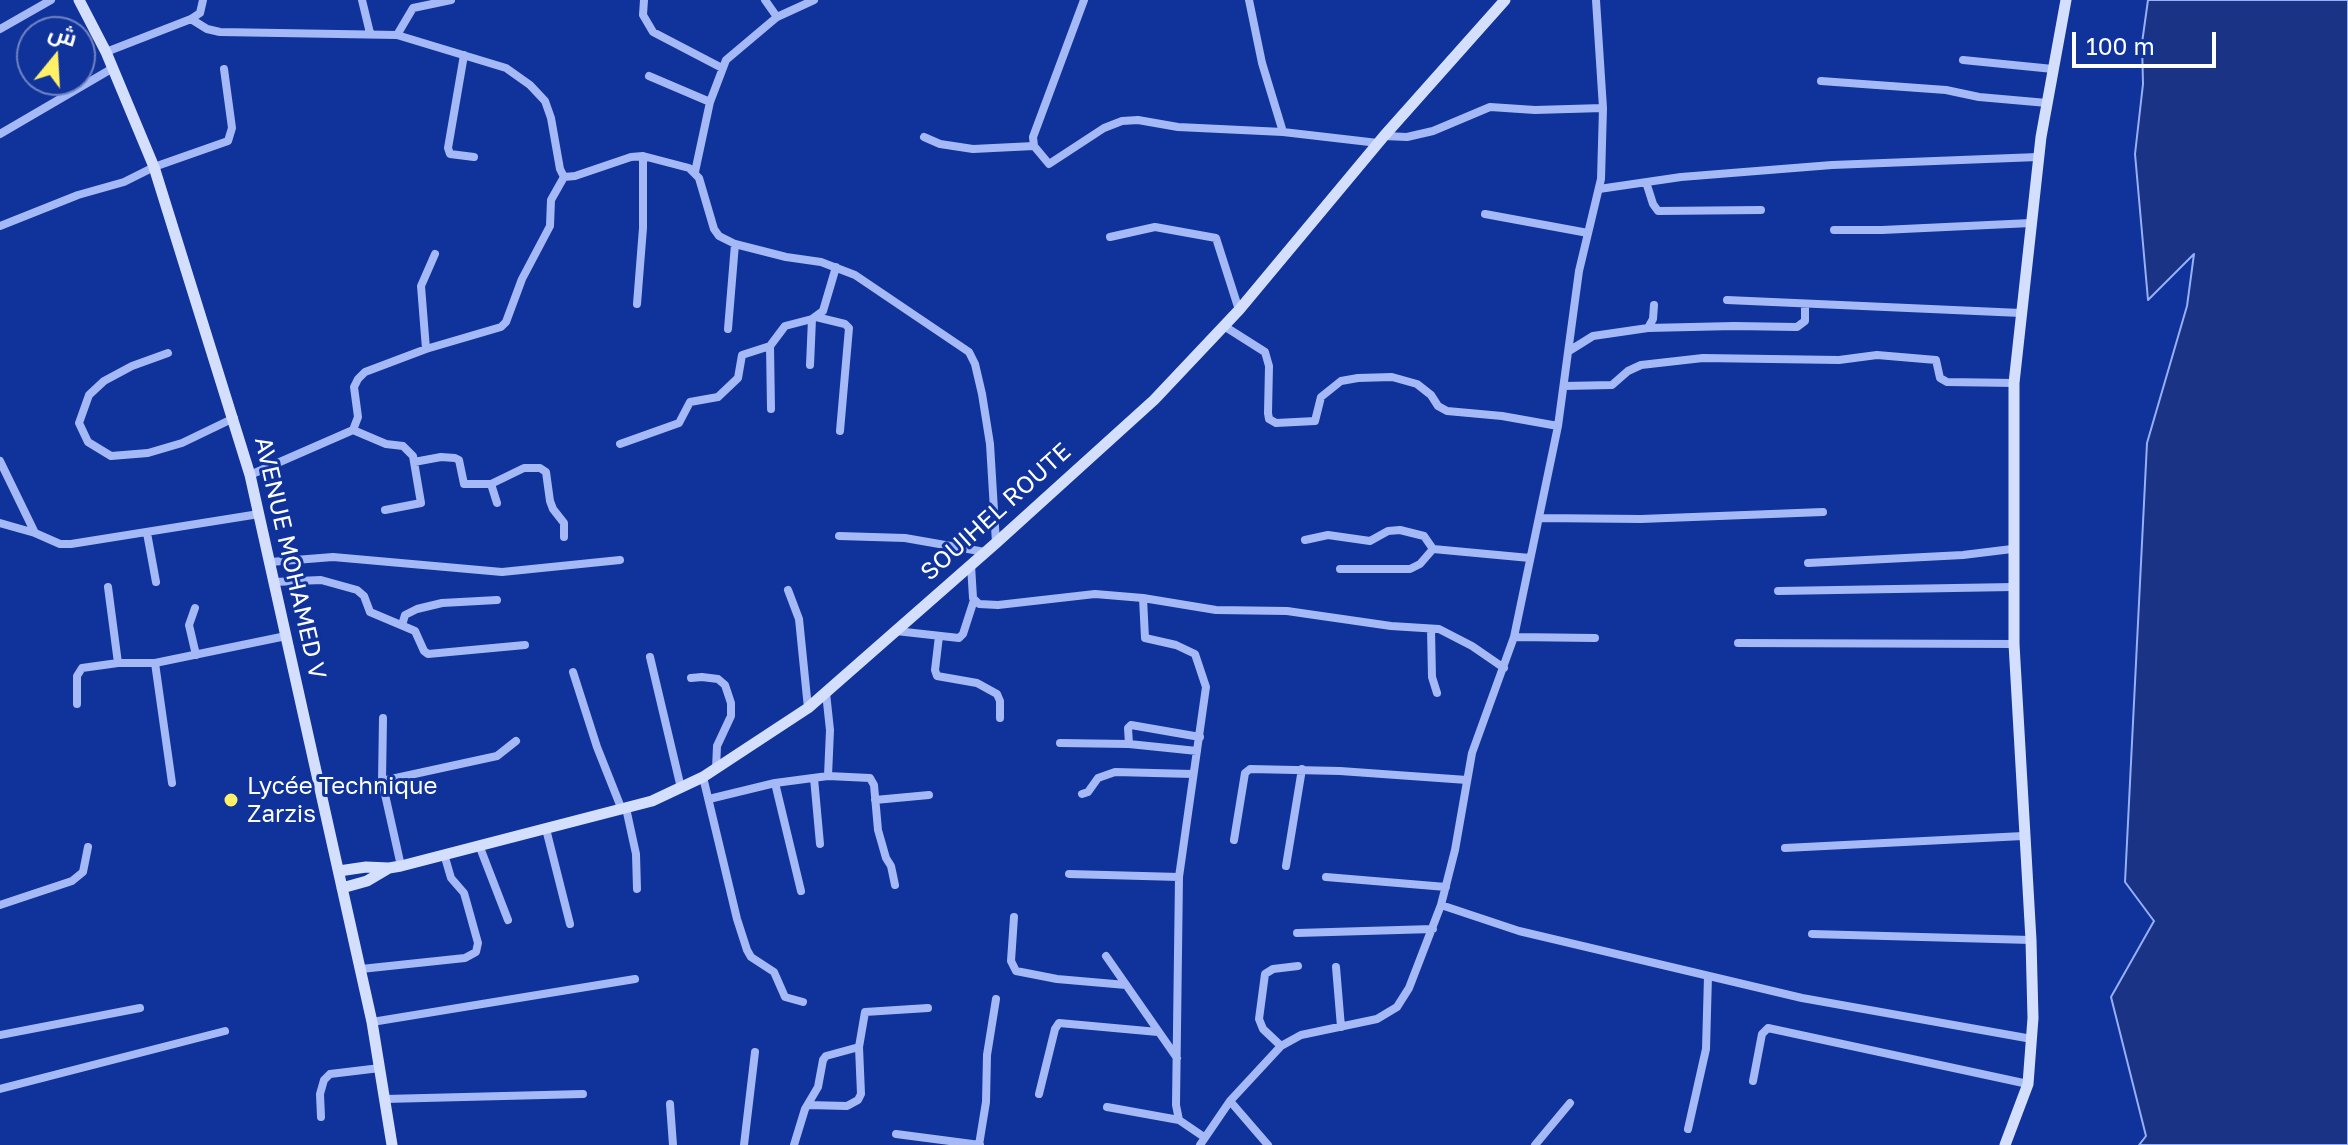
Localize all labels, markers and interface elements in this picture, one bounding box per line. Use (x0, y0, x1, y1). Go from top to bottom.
north arrow (16, 16, 96, 96)
scale bar (2076, 16, 2220, 66)
text: ش (45, 17, 81, 52)
text: 100 m (2086, 31, 2155, 60)
street label: AVENUE MOHAMED V (248, 434, 332, 682)
street label: SOUIHEL ROUTE (915, 437, 1077, 587)
place label: Lycée Technique Zarzis (247, 772, 438, 828)
marker: Lycée Technique Zarzis (222, 791, 240, 809)

